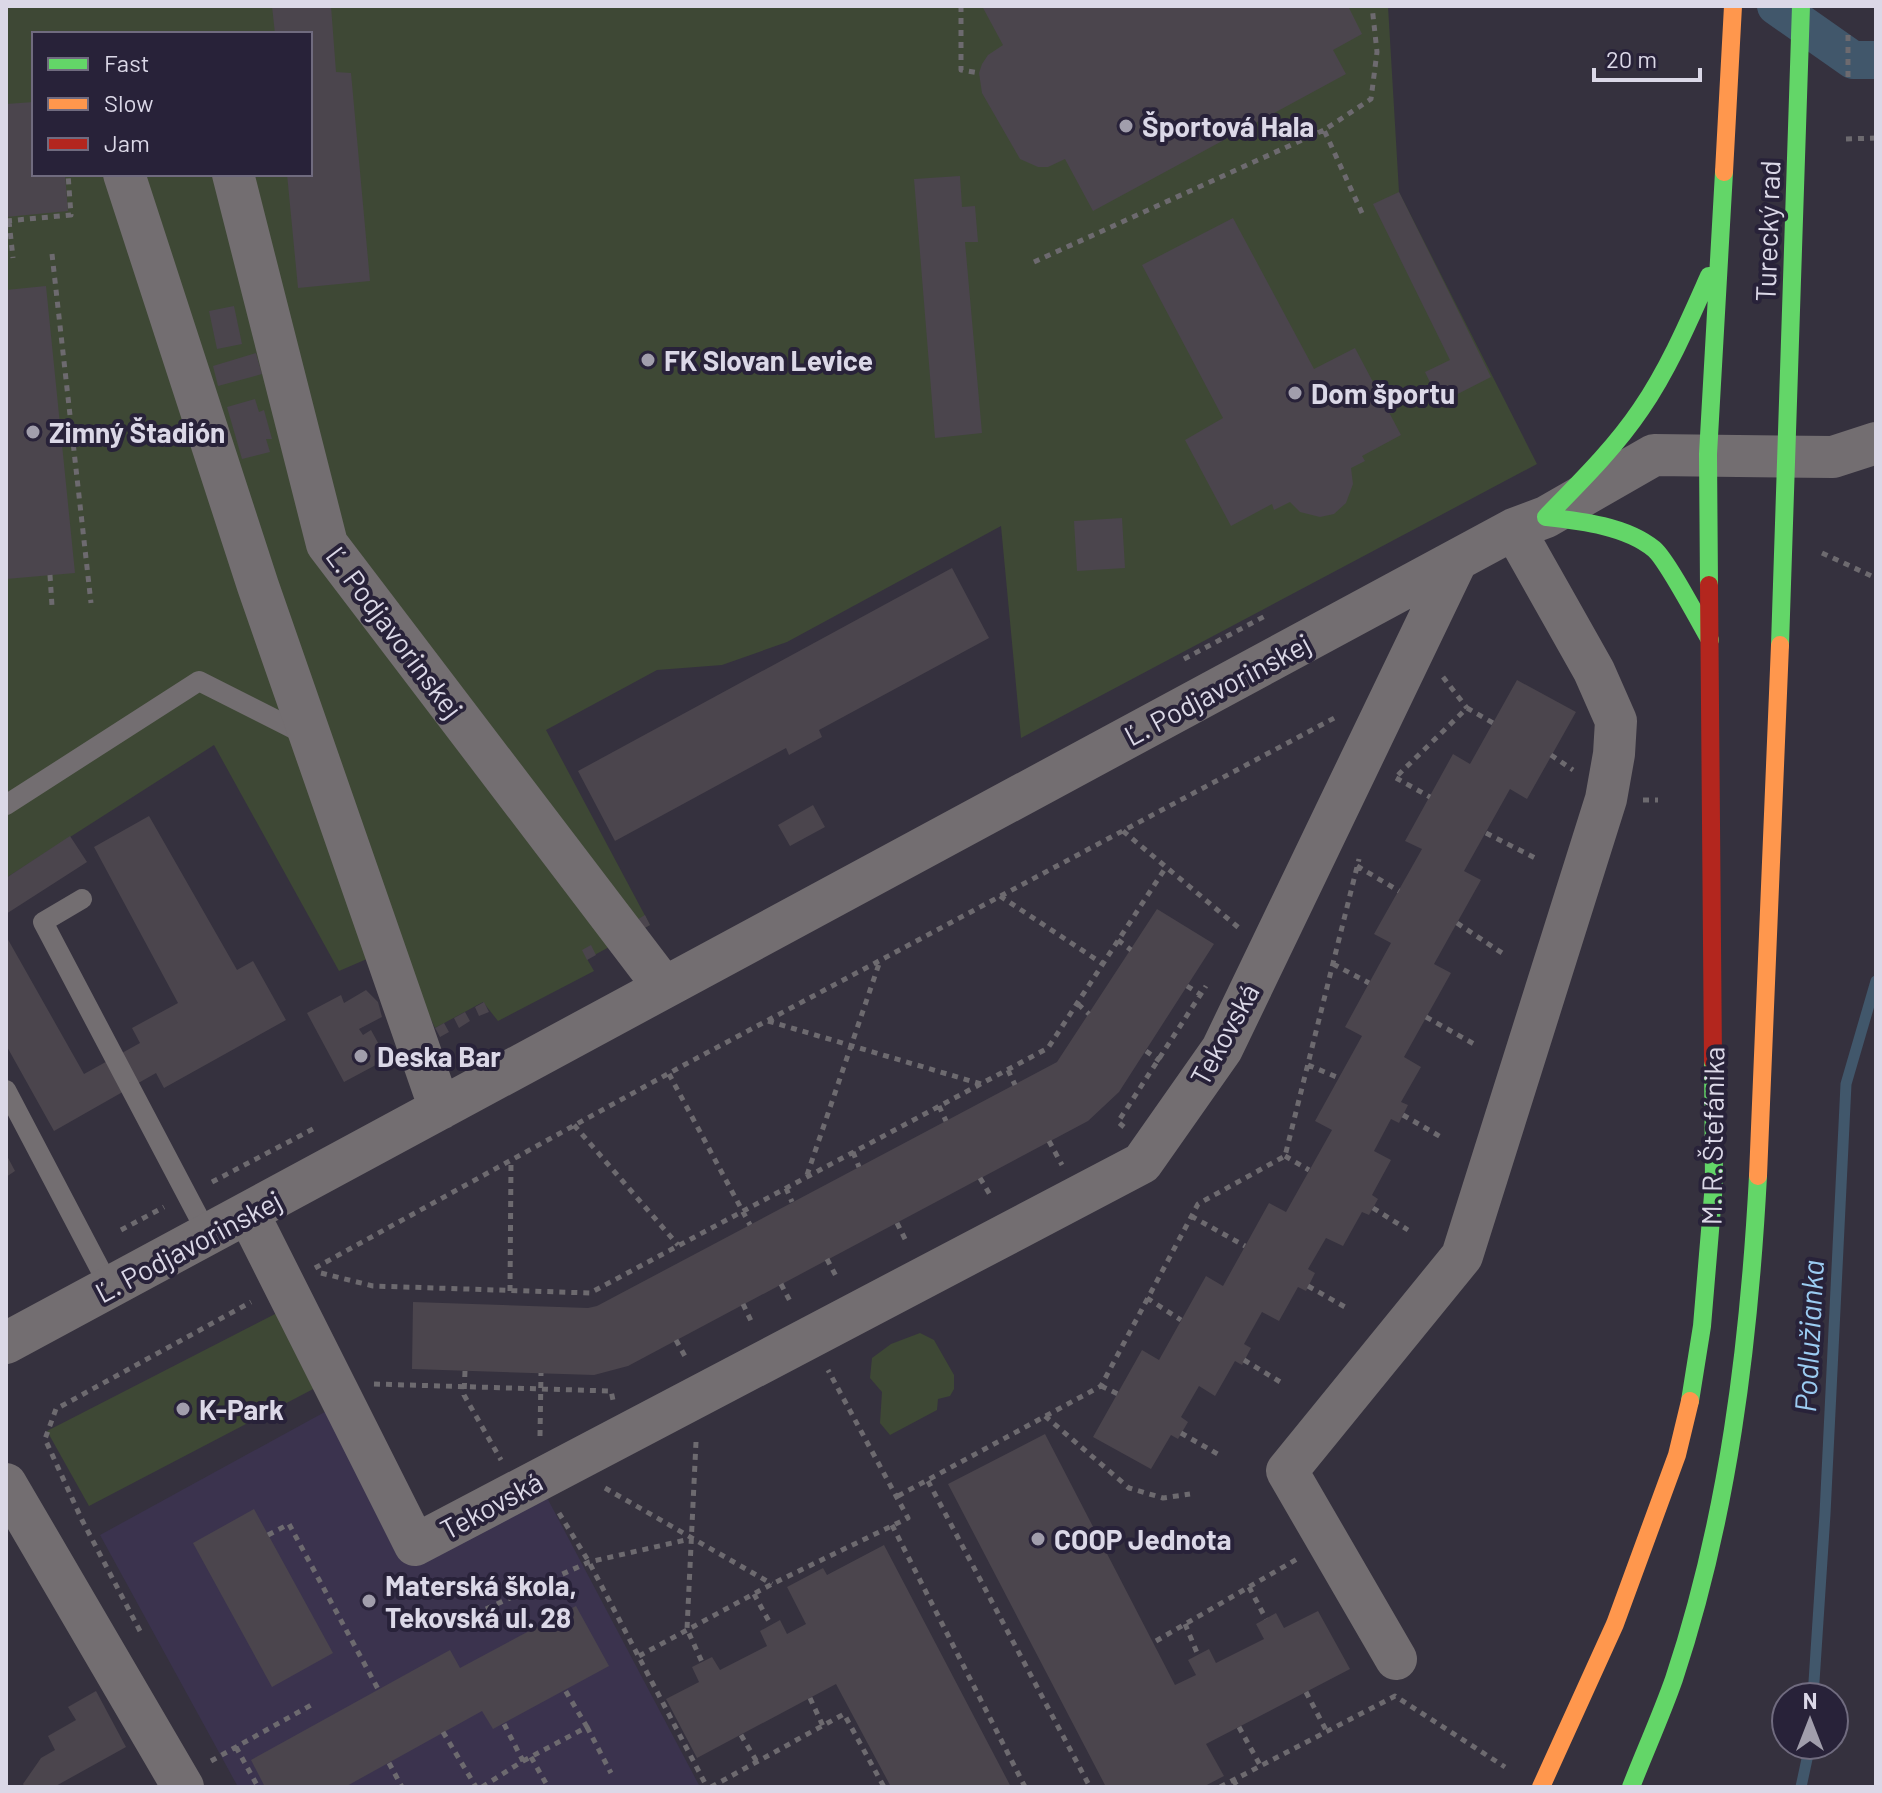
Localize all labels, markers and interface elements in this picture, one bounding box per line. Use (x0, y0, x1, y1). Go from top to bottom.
legend (32, 32, 312, 176)
scale bar (1594, 32, 1700, 82)
text: 20 m (1606, 44, 1657, 73)
text: Fast (104, 48, 149, 77)
text: Slow (104, 88, 153, 117)
place label: Športová Hala (1142, 109, 1314, 143)
marker: Športová Hala (1117, 117, 1135, 135)
text: Jam (104, 128, 150, 157)
street label: Turecký rad (1748, 160, 1786, 302)
place label: FK Slovan Levice (664, 343, 873, 377)
marker: FK Slovan Levice (639, 351, 657, 369)
place label: Dom športu (1311, 376, 1455, 410)
marker: Dom športu (1286, 384, 1304, 402)
place label: Zimný Štadión (49, 415, 225, 449)
marker: Zimný Štadión (24, 423, 42, 441)
street label: Ľ. Podjavorinskej (319, 539, 471, 725)
street label: Ľ. Podjavorinskej (1118, 626, 1316, 752)
street label: Tekovská (1182, 977, 1266, 1091)
place label: Deska Bar (377, 1039, 501, 1073)
street label: M. R. Štefánika (1693, 1046, 1731, 1226)
marker: Deska Bar (352, 1047, 370, 1065)
street label: Ľ. Podjavorinskej (89, 1183, 287, 1309)
water label: Podlužianka (1786, 1259, 1830, 1413)
place label: K-Park (199, 1392, 284, 1426)
marker: K-Park (174, 1400, 192, 1418)
street label: Tekovská (434, 1464, 548, 1546)
place label: COOP Jednota (1054, 1522, 1231, 1556)
marker: COOP Jednota (1029, 1530, 1047, 1548)
place label: Materská škola, Tekovská ul. 28 (385, 1568, 577, 1634)
marker: Materská škola, Tekovská ul. 28 (360, 1592, 378, 1610)
north arrow (1770, 1681, 1850, 1761)
text: N (1803, 1687, 1817, 1713)

